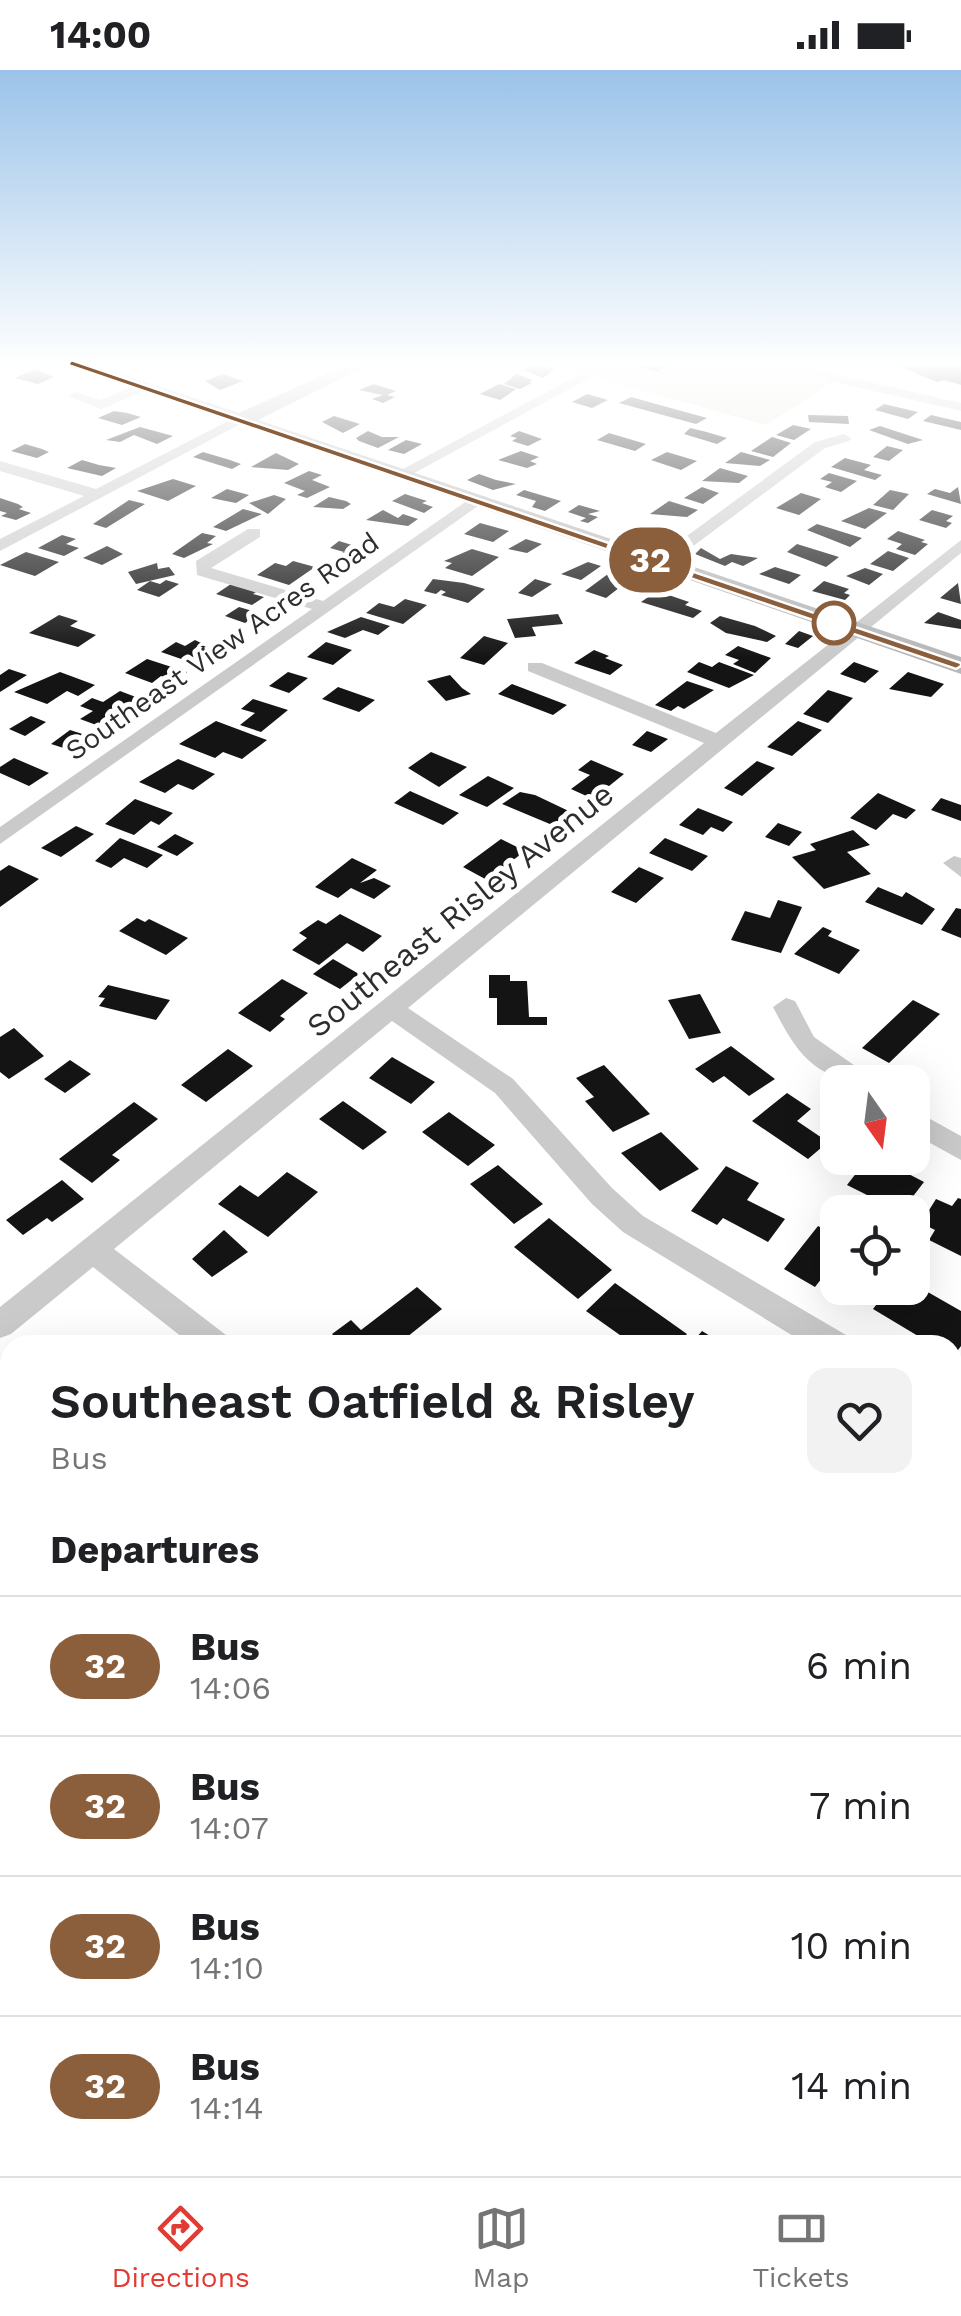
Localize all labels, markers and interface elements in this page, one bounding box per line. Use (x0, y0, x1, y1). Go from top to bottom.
text: 14:00 (50, 13, 151, 57)
street label: Southeast View Acres Road (59, 525, 385, 767)
line badge: 32 (605, 528, 695, 592)
text: 32 (629, 539, 671, 581)
unlabelled marker (813, 602, 855, 644)
street label: Southeast Risley Avenue (299, 775, 621, 1045)
north arrow (820, 1065, 930, 1175)
map controls (820, 1065, 930, 1305)
button: locate (820, 1195, 930, 1305)
button: heart (807, 1368, 912, 1473)
text: Southeast Oatfield & Risley (50, 1373, 694, 1430)
text: Bus (50, 1439, 108, 1477)
text: Departures (50, 1528, 259, 1572)
text: Bus (190, 1625, 260, 1669)
text: 6 min (806, 1644, 912, 1688)
text: 32 (84, 1645, 126, 1687)
text: 14:06 (190, 1669, 271, 1707)
text: Bus (190, 1765, 260, 1809)
text: 7 min (809, 1784, 912, 1828)
text: 32 (84, 1785, 126, 1827)
text: 14:07 (190, 1809, 269, 1847)
text: Bus (190, 1905, 260, 1949)
text: 10 min (791, 1924, 912, 1968)
text: 32 (84, 1925, 126, 1967)
text: 14:10 (190, 1949, 264, 1987)
text: Bus (190, 2045, 260, 2089)
text: 14 min (791, 2064, 912, 2108)
text: 32 (84, 2065, 126, 2107)
text: 14:14 (190, 2089, 264, 2127)
tab: Directions (111, 2201, 250, 2294)
tab: Map (473, 2201, 530, 2294)
tab: Tickets (752, 2201, 850, 2294)

